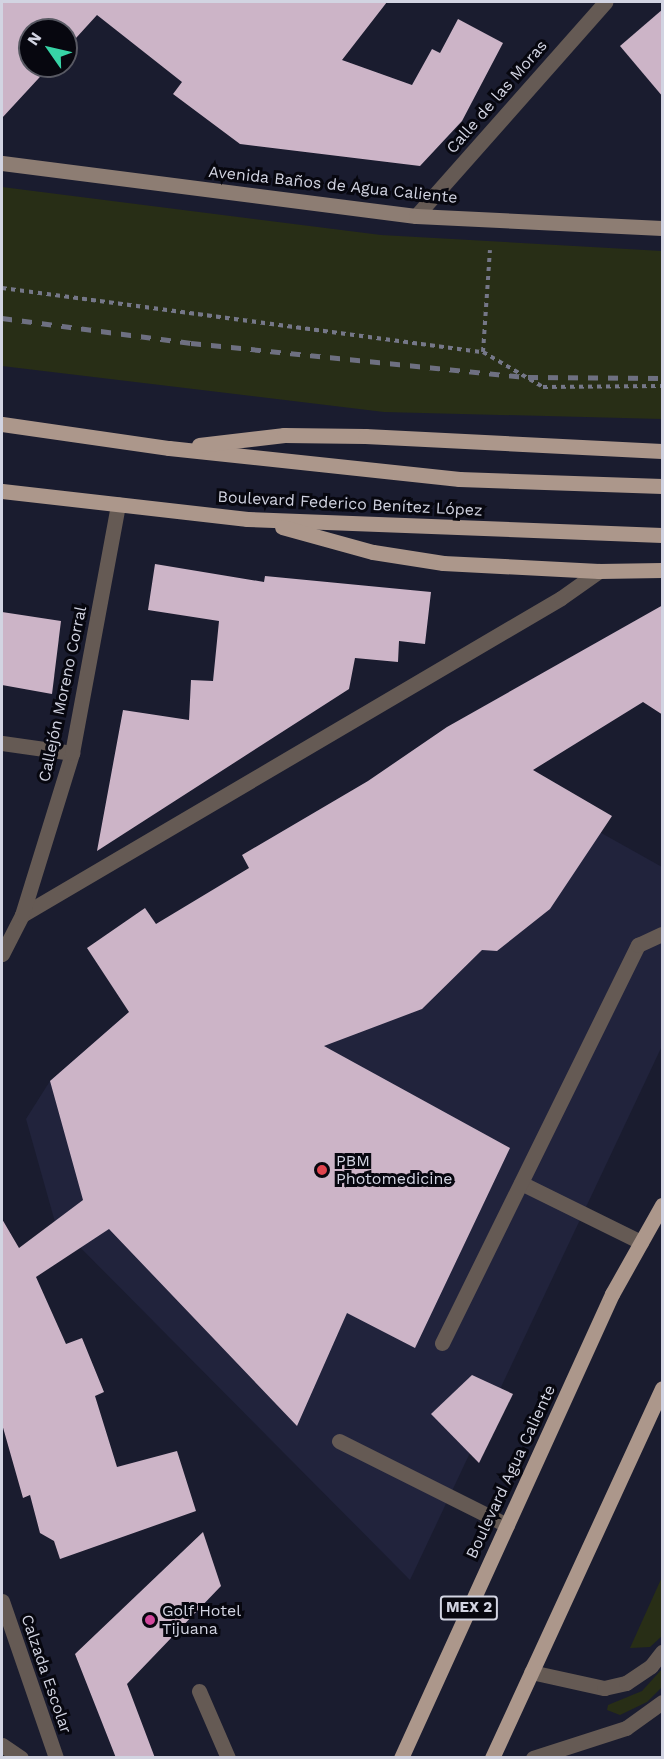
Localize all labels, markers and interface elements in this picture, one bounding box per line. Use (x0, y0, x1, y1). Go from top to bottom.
north arrow (18, 18, 78, 78)
text: N (23, 29, 46, 49)
street label: Calle de las Moras (443, 36, 551, 158)
street label: Avenida Baños de Agua Caliente (207, 162, 459, 208)
street label: Boulevard Federico Benítez López (217, 487, 483, 521)
street label: Callejón Moreno Corral (35, 604, 91, 784)
place label: PBM Photomedicine (336, 1151, 453, 1189)
marker: PBM Photomedicine (313, 1161, 331, 1179)
street label: Boulevard Agua Caliente (462, 1382, 560, 1562)
road number: MEX 2 (439, 1596, 499, 1620)
place label: Golf Hotel Tijuana (162, 1601, 242, 1639)
street label: Calzada Escolar (17, 1612, 75, 1736)
marker: Golf Hotel Tijuana (143, 1613, 157, 1627)

